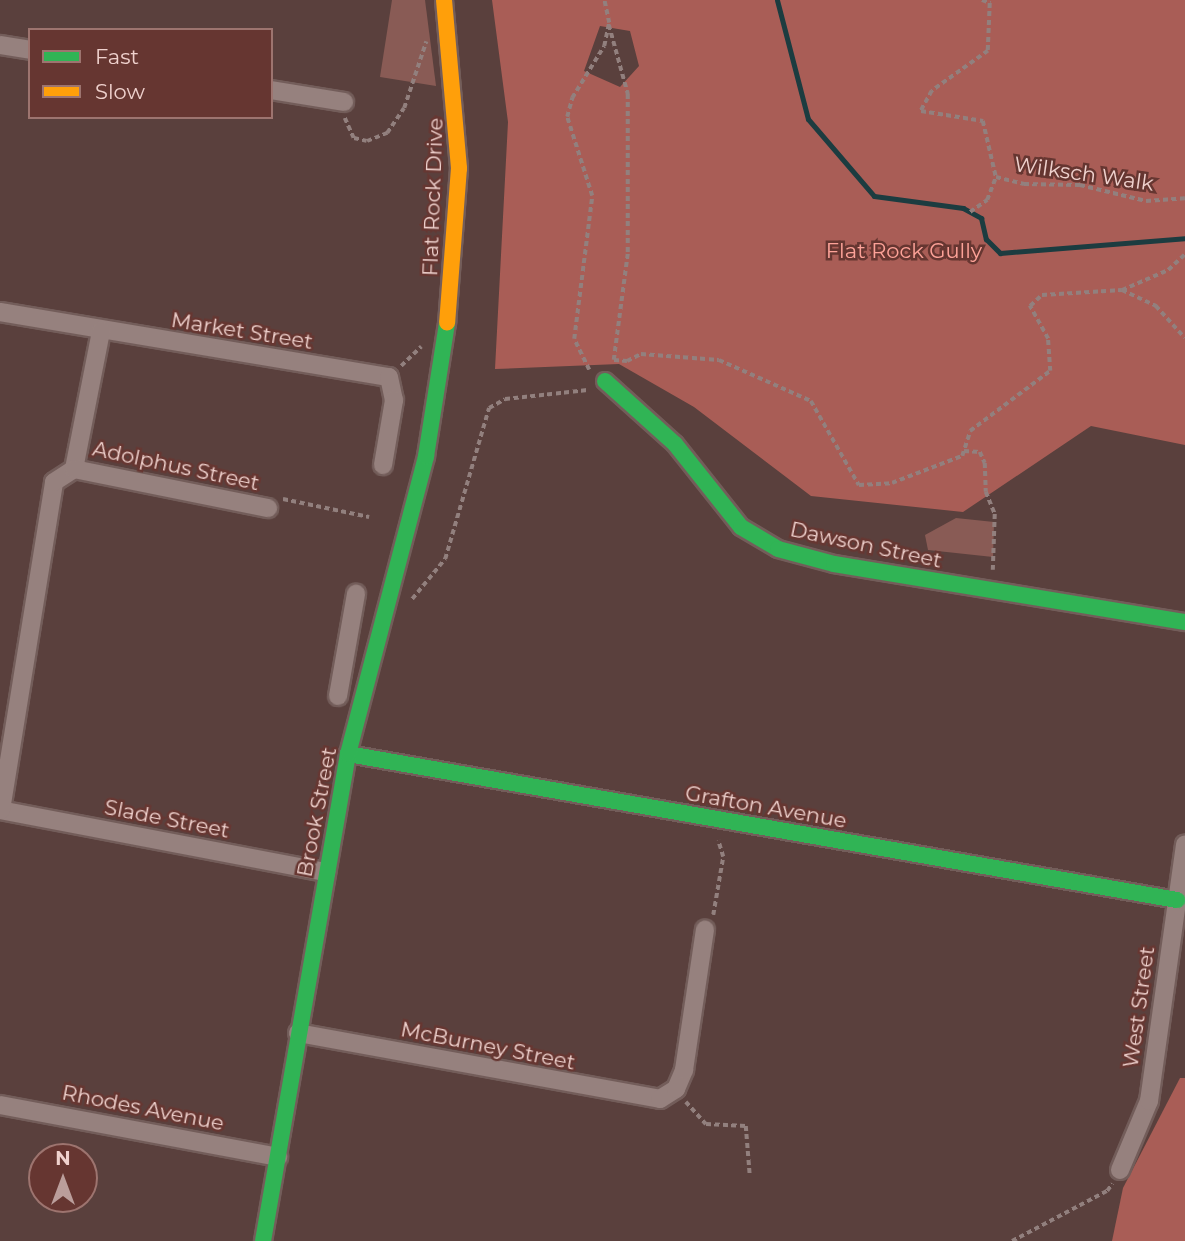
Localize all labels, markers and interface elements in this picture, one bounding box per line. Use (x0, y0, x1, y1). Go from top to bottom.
legend (28, 28, 273, 119)
text: Fast (95, 44, 139, 69)
text: Slow (95, 79, 145, 104)
street label: Flat Rock Drive (418, 117, 448, 277)
street label: Wilksch Walk (1013, 152, 1155, 196)
park label: Flat Rock Gully (826, 238, 982, 264)
street label: Market Street (169, 307, 315, 355)
street label: Adolphus Street (90, 436, 262, 496)
street label: Dawson Street (788, 517, 944, 573)
street label: Brook Street (292, 745, 342, 879)
street label: Grafton Avenue (683, 780, 849, 834)
street label: Slade Street (102, 795, 232, 843)
street label: West Street (1118, 945, 1160, 1069)
street label: McBurney Street (399, 1017, 577, 1075)
street label: Rhodes Avenue (60, 1080, 226, 1136)
north arrow (28, 1143, 98, 1213)
text: N (55, 1147, 71, 1170)

